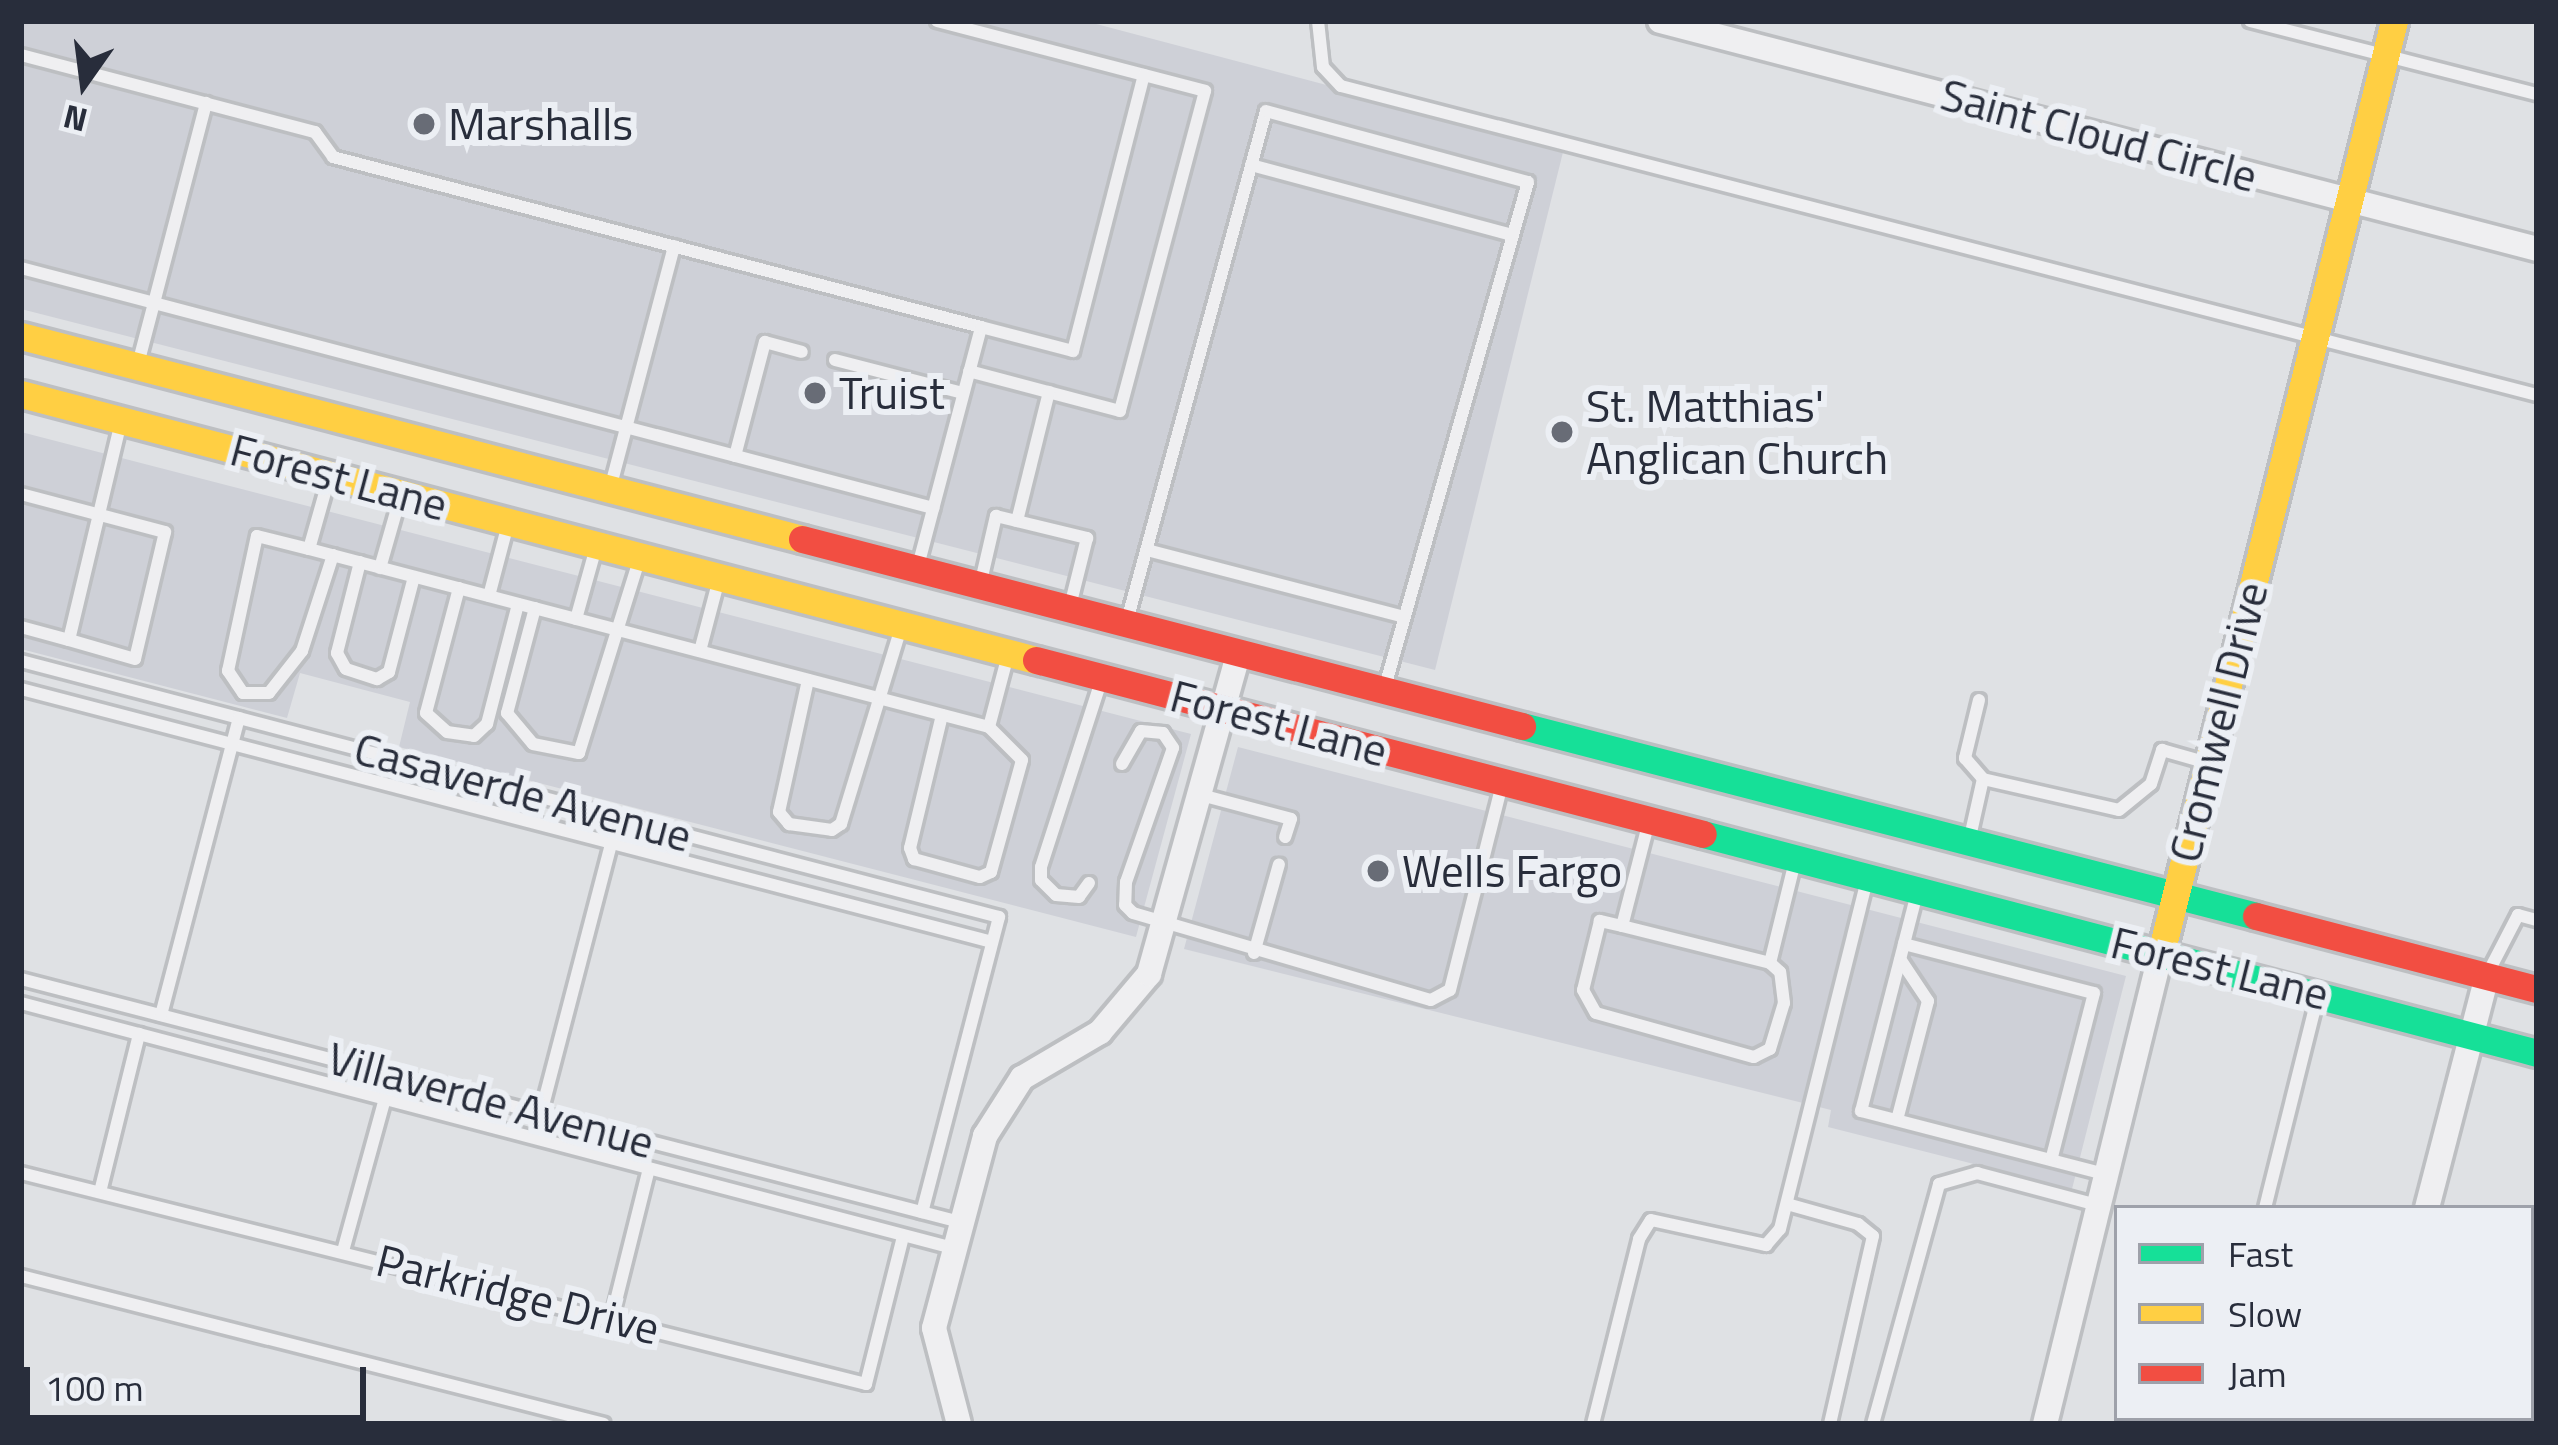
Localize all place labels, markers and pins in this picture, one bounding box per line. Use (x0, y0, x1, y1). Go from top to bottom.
place label: Marshalls (448, 97, 633, 151)
marker: Marshalls (411, 111, 437, 137)
place label: Truist (839, 366, 945, 420)
place label: St. Matthias' Anglican Church (1586, 379, 1888, 485)
marker: Truist (802, 380, 828, 406)
marker: St. Matthias' Anglican Church (1549, 419, 1575, 445)
place label: Wells Fargo (1402, 844, 1622, 898)
marker: Wells Fargo (1365, 858, 1391, 884)

